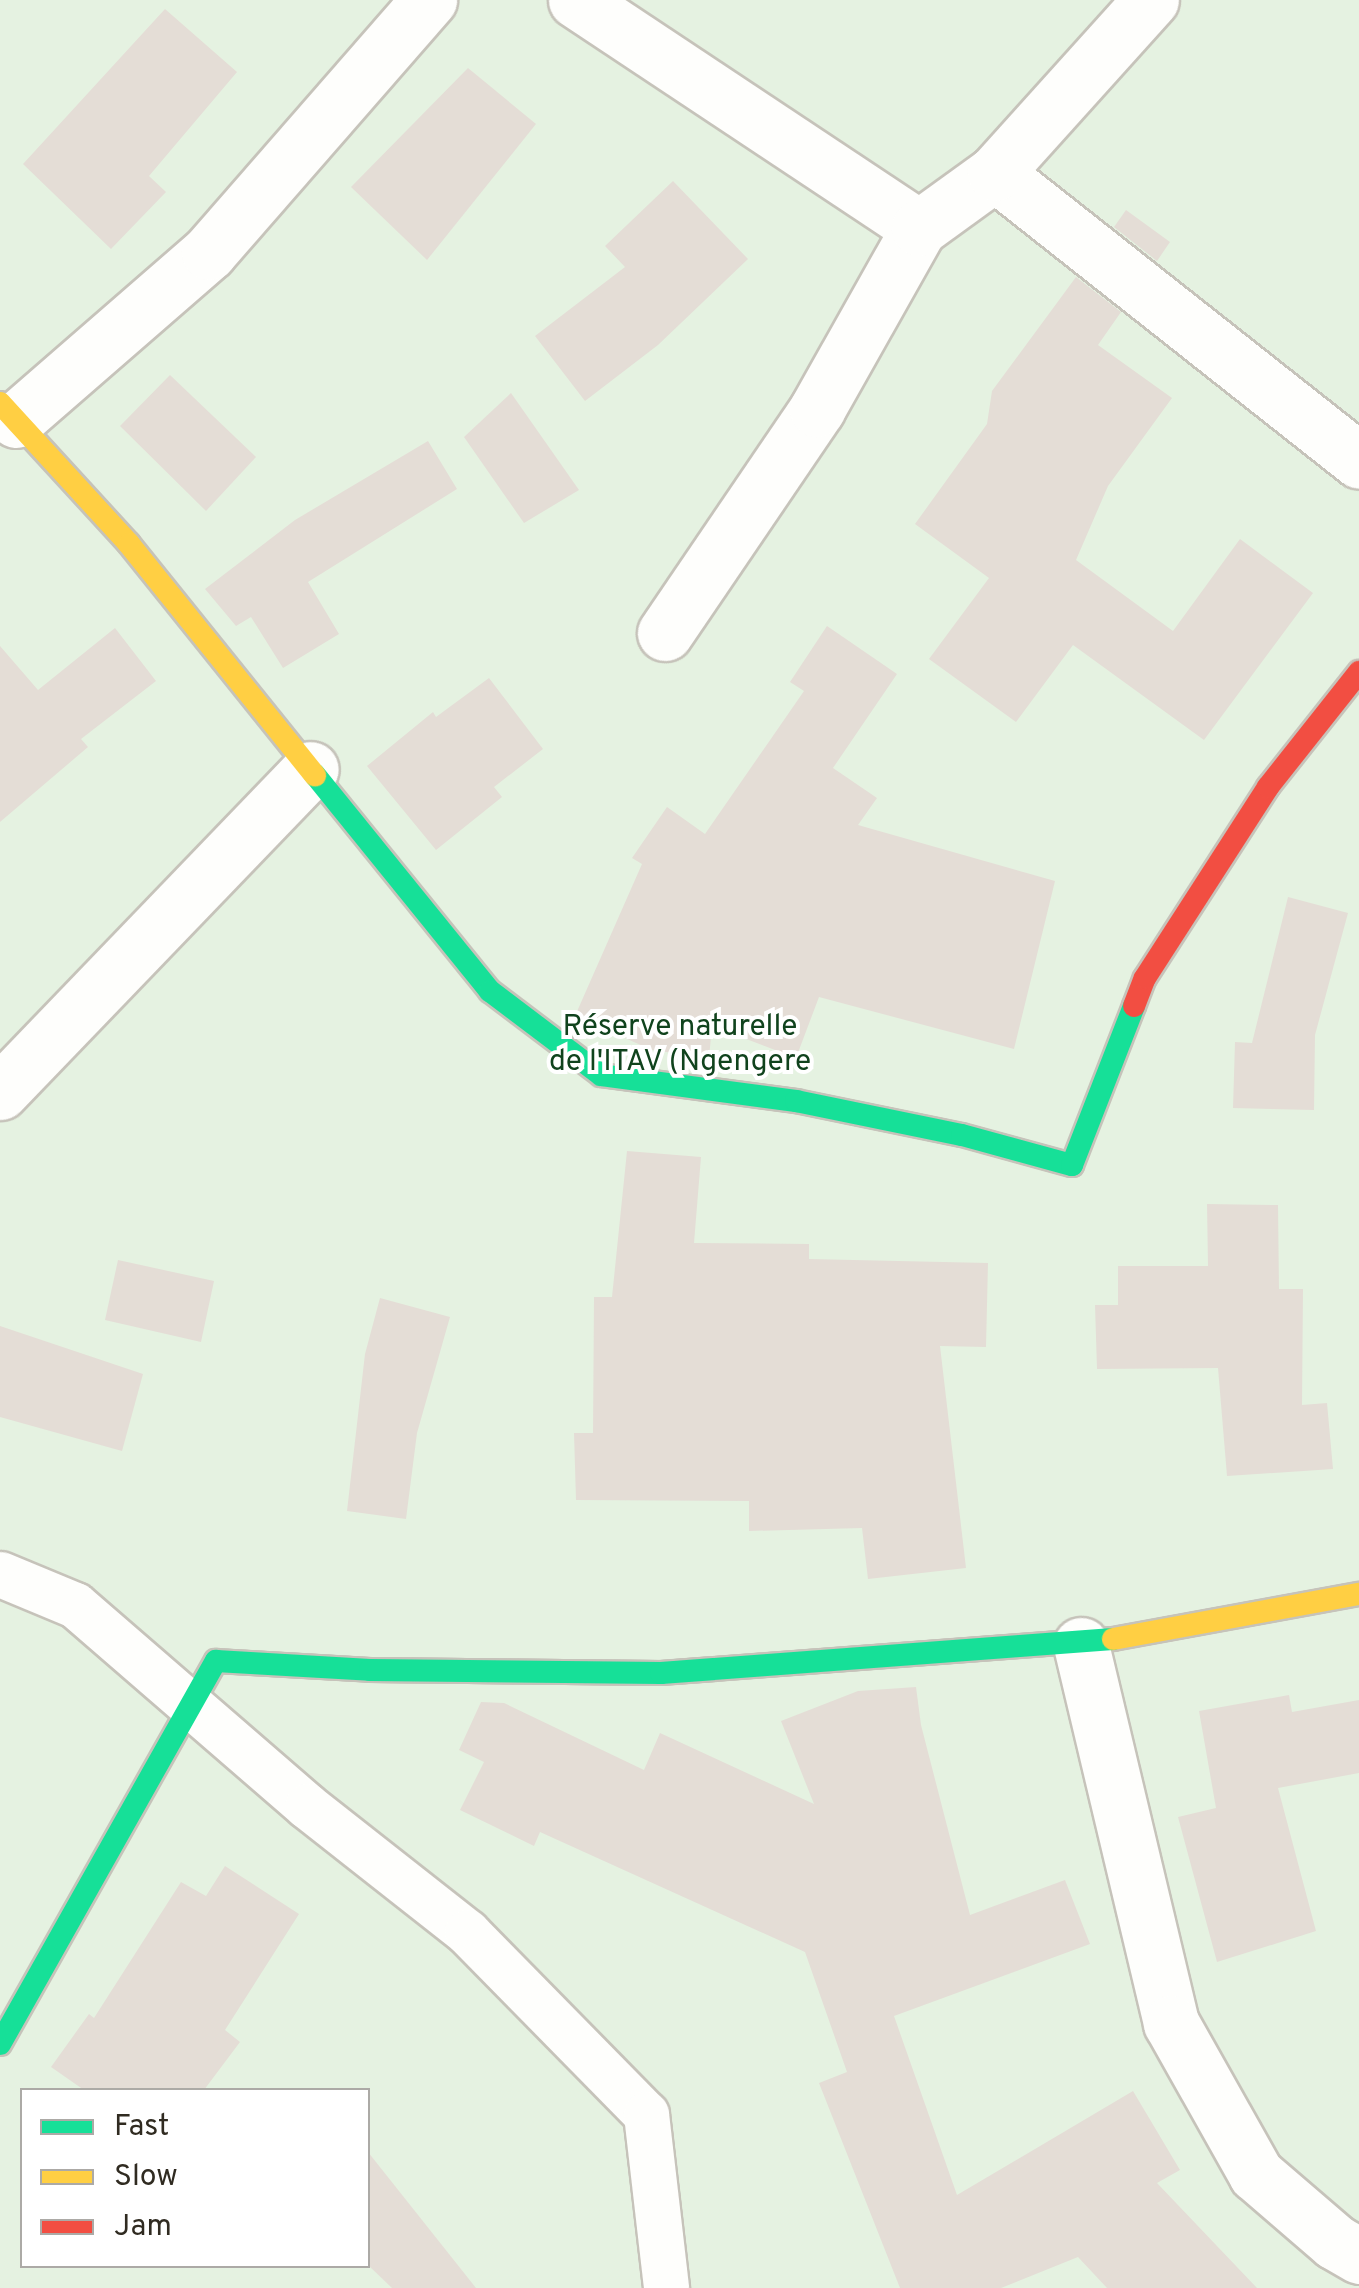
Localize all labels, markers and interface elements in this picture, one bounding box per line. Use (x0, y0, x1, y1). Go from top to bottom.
park label: Réserve naturelle de l'ITAV (Ngengere (548, 1010, 812, 1080)
legend (20, 2088, 370, 2268)
text: Fast (114, 2109, 169, 2146)
text: Slow (114, 2159, 178, 2196)
text: Jam (114, 2209, 172, 2246)

